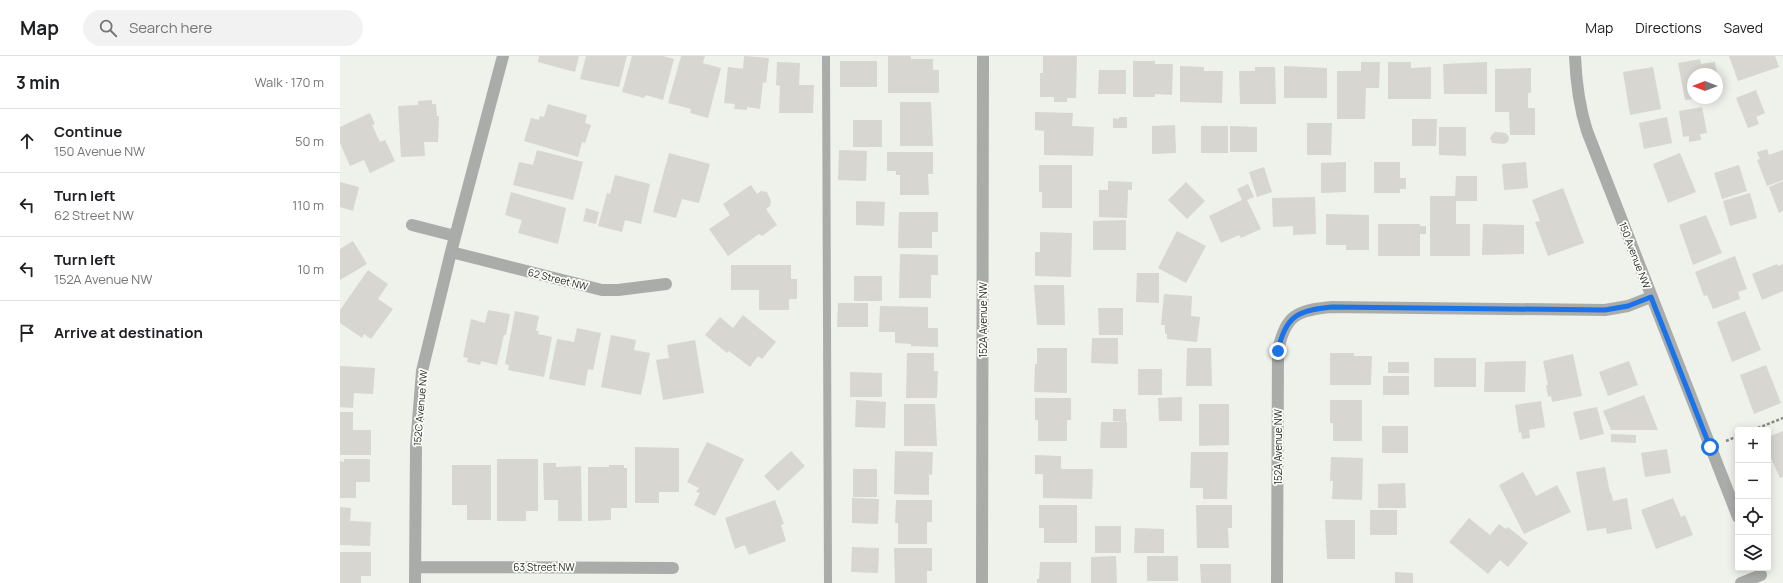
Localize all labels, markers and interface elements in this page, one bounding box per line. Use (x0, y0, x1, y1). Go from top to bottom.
search box (83, 10, 363, 46)
text: Map (20, 15, 59, 41)
icon: search (97, 17, 119, 39)
text: Search here (129, 17, 212, 38)
text: Map (1585, 18, 1613, 37)
text: Directions (1635, 18, 1702, 37)
text: Saved (1724, 18, 1763, 37)
north arrow (1687, 68, 1723, 104)
text: 3 min (16, 71, 60, 94)
text: Walk · 170 m (254, 73, 324, 91)
text: Continue (54, 121, 122, 142)
icon: ahead (16, 130, 38, 152)
text: 50 m (295, 132, 324, 150)
text: 150 Avenue NW (54, 142, 145, 160)
text: Turn left (54, 185, 116, 206)
icon: left (16, 194, 38, 216)
text: 110 m (292, 196, 324, 214)
text: 62 Street NW (54, 206, 134, 224)
street label: 150 Avenue NW (1616, 220, 1654, 291)
text: Turn left (54, 249, 116, 270)
icon: left (16, 258, 38, 280)
text: 10 m (297, 260, 324, 278)
street label: 62 Street NW (526, 265, 590, 293)
text: 152A Avenue NW (54, 270, 152, 288)
street label: 152A Avenue NW (976, 282, 990, 358)
icon: arrive (16, 322, 38, 344)
text: Arrive at destination (54, 322, 203, 343)
route end (1269, 342, 1287, 360)
street label: 152C Avenue NW (410, 369, 430, 447)
street label: 152A Avenue NW (1271, 409, 1285, 485)
map controls (1735, 427, 1771, 571)
button: + (1735, 427, 1771, 463)
route start (1701, 438, 1719, 456)
button: − (1735, 463, 1771, 499)
button: locate (1735, 499, 1771, 535)
button: layers (1735, 535, 1771, 571)
street label: 63 Street NW (513, 560, 575, 574)

